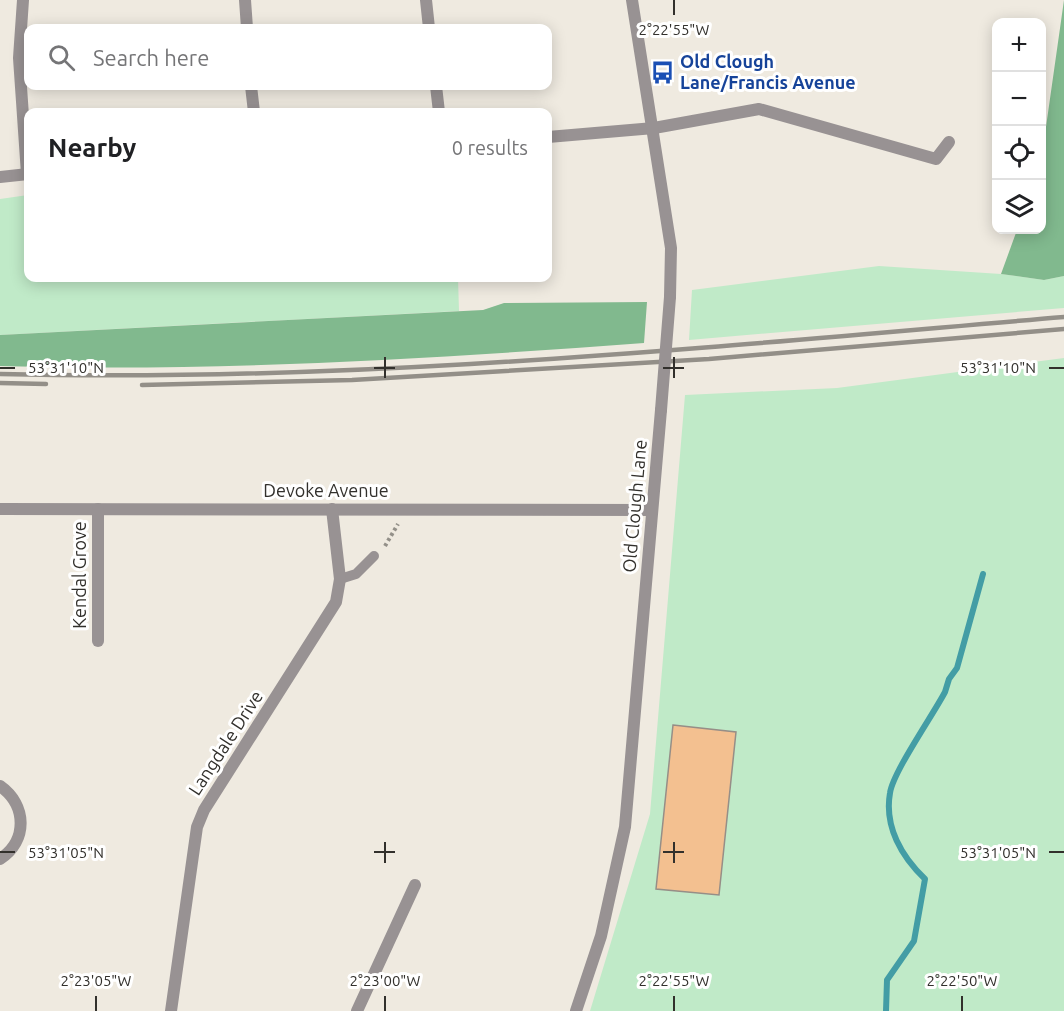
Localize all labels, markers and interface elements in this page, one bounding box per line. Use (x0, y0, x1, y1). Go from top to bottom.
map controls (992, 18, 1046, 234)
button: + (992, 18, 1046, 72)
text: 2°22'55"W (639, 21, 710, 38)
search box (24, 24, 552, 90)
icon: search (45, 41, 78, 74)
text: Search here (93, 45, 209, 70)
place label: Old Clough Lane/Francis Avenue (680, 51, 856, 92)
bus stop icon: Old Clough Lane/Francis Avenue (649, 59, 675, 85)
button: − (992, 72, 1046, 126)
button: locate (992, 126, 1046, 180)
text: Nearby (48, 133, 136, 162)
text: 0 results (452, 136, 528, 159)
button: layers (992, 180, 1046, 234)
text: 53°31'10"N (28, 359, 104, 376)
text: 53°31'10"N (960, 359, 1036, 376)
street label: Old Clough Lane (618, 439, 650, 573)
street label: Devoke Avenue (263, 480, 389, 500)
street label: Kendal Grove (69, 521, 89, 629)
street label: Langdale Drive (184, 687, 266, 798)
text: 53°31'05"N (28, 844, 104, 861)
text: 53°31'05"N (960, 844, 1036, 861)
text: 2°23'05"W (61, 972, 132, 989)
text: 2°23'00"W (350, 972, 421, 989)
text: 2°22'55"W (639, 972, 710, 989)
text: 2°22'50"W (927, 972, 998, 989)

